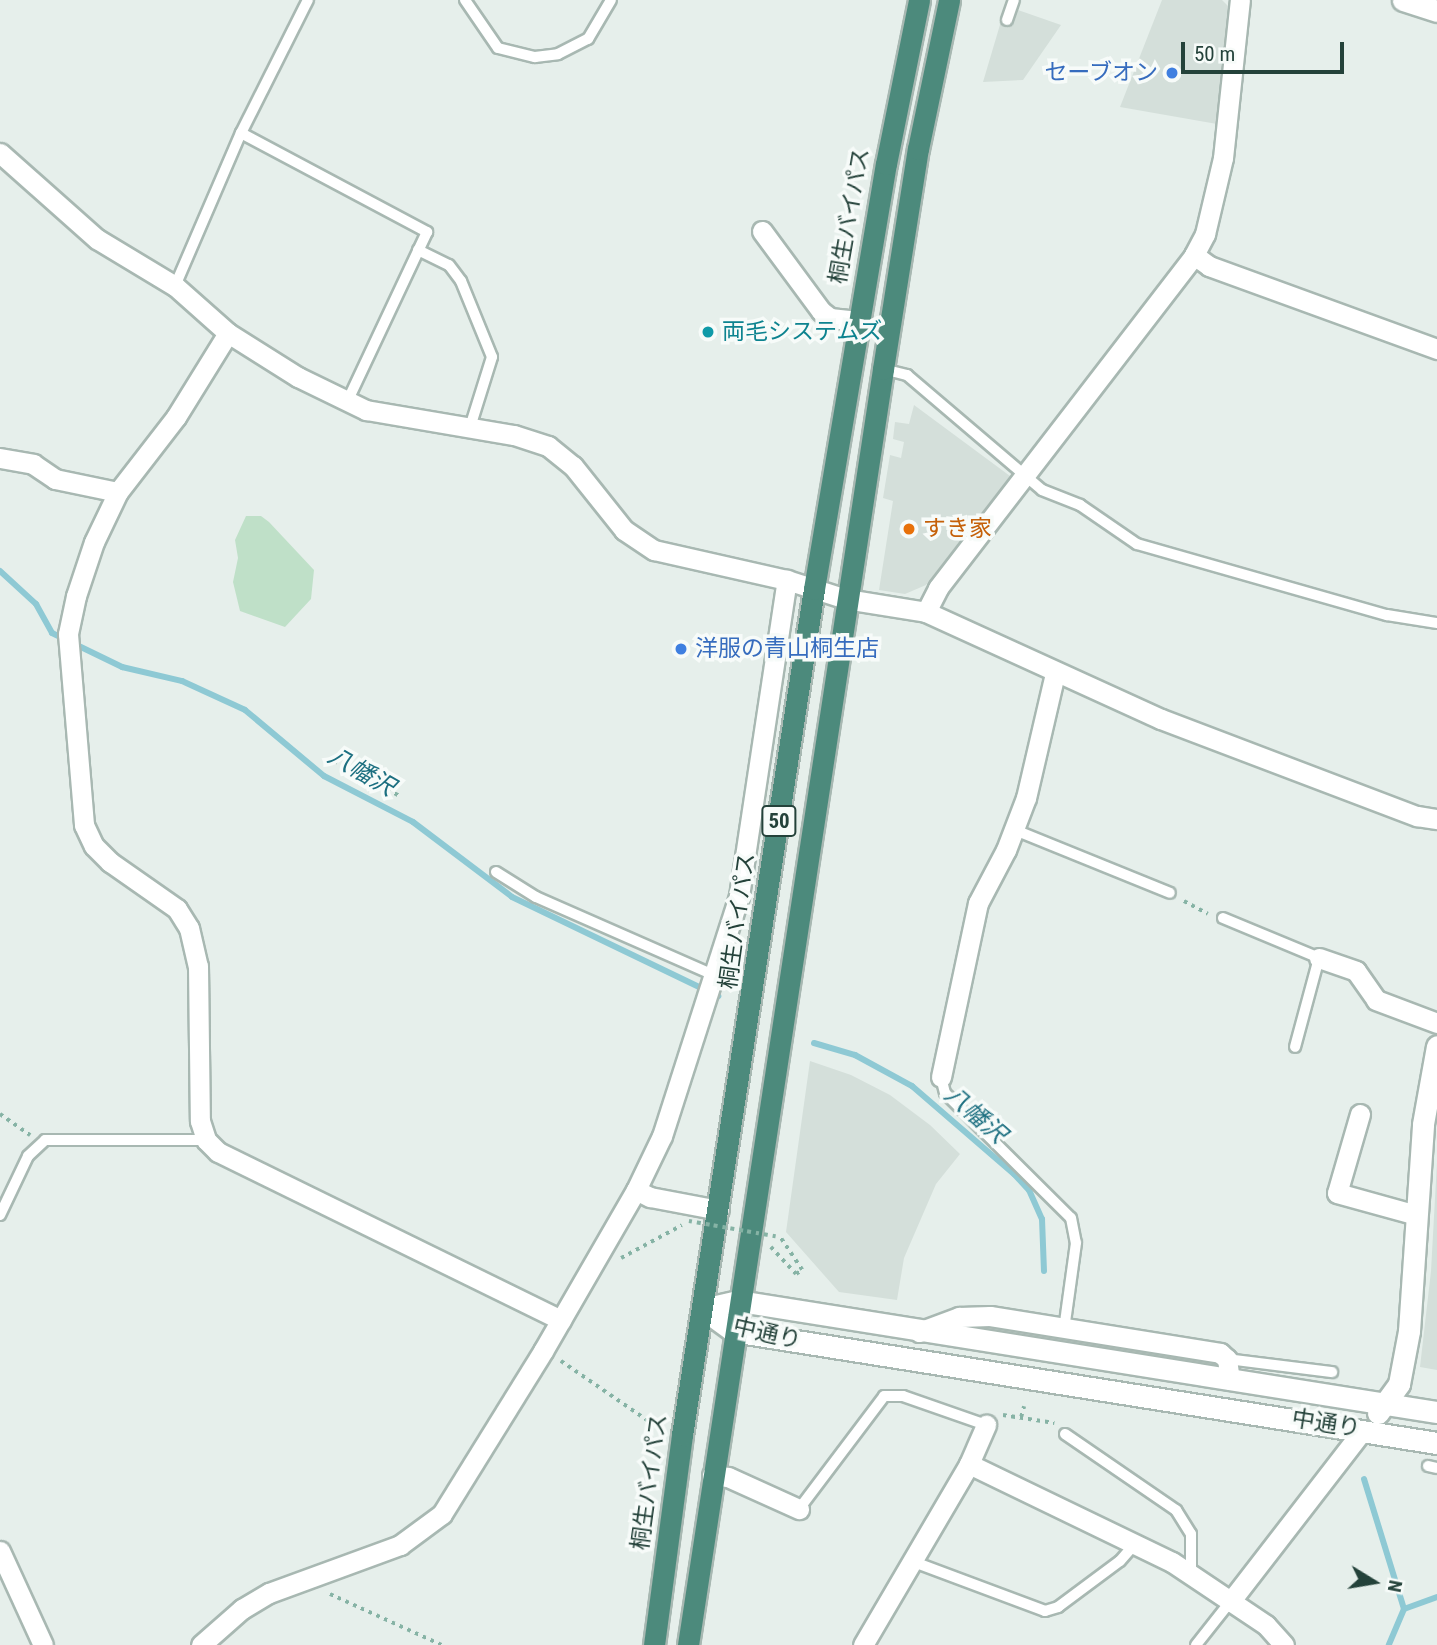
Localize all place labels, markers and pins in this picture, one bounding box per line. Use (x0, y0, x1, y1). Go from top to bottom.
place label: セーブオン (1043, 59, 1158, 87)
marker: セーブオン (1164, 65, 1180, 81)
place label: 両毛システムズ (722, 318, 883, 346)
marker: 両毛システムズ (700, 324, 716, 340)
place label: すき家 (923, 515, 992, 543)
marker: すき家 (901, 521, 917, 537)
place label: 洋服の青山桐生店 (695, 635, 879, 663)
marker: 洋服の青山桐生店 (673, 641, 689, 657)

